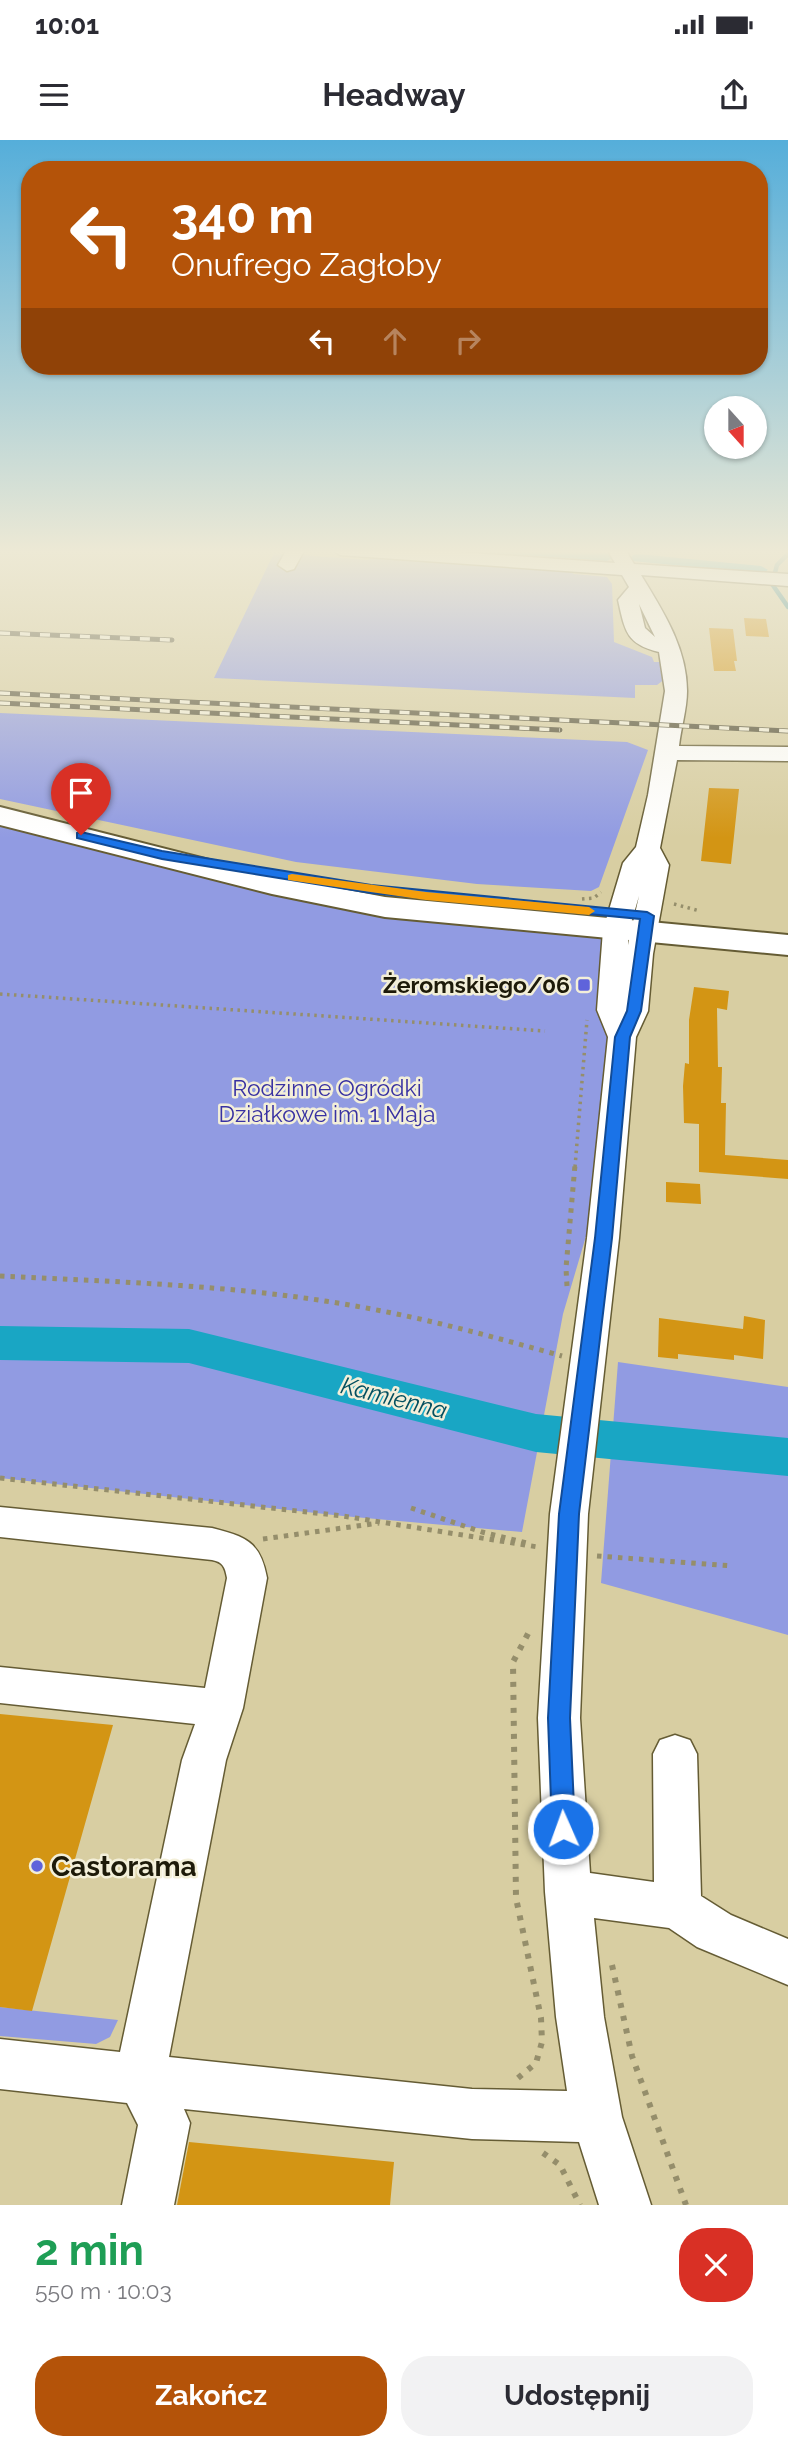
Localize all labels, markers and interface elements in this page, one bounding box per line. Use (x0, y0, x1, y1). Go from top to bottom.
text: 10:01 (35, 10, 99, 40)
icon: menu (35, 76, 73, 114)
text: Headway (322, 76, 466, 113)
icon: share (715, 76, 753, 114)
text: 340 m (171, 187, 314, 244)
icon: left (56, 189, 147, 280)
text: Onufrego Zagłoby (171, 246, 442, 283)
icon: left (303, 322, 341, 360)
icon: ahead (376, 322, 414, 360)
icon: right (449, 322, 487, 360)
north arrow (704, 396, 766, 458)
map controls (704, 396, 767, 459)
pin (51, 763, 111, 835)
icon: arrive (62, 774, 100, 812)
place label: Żeromskiego/06 (383, 971, 570, 998)
marker: Żeromskiego/06 (576, 977, 592, 993)
park label: Rodzinne Ogródki Działkowe im. 1 Maja (219, 1074, 435, 1127)
water label: Kamienna (338, 1370, 450, 1425)
position arrow (526, 1792, 600, 1866)
place label: Castorama (51, 1850, 197, 1883)
marker: Castorama (29, 1858, 45, 1874)
text: 2 min (35, 2226, 144, 2275)
button: close (679, 2228, 753, 2302)
text: 550 m · 10:03 (35, 2277, 172, 2304)
button: Zakończ (35, 2356, 387, 2436)
button: Udostępnij (401, 2356, 753, 2436)

